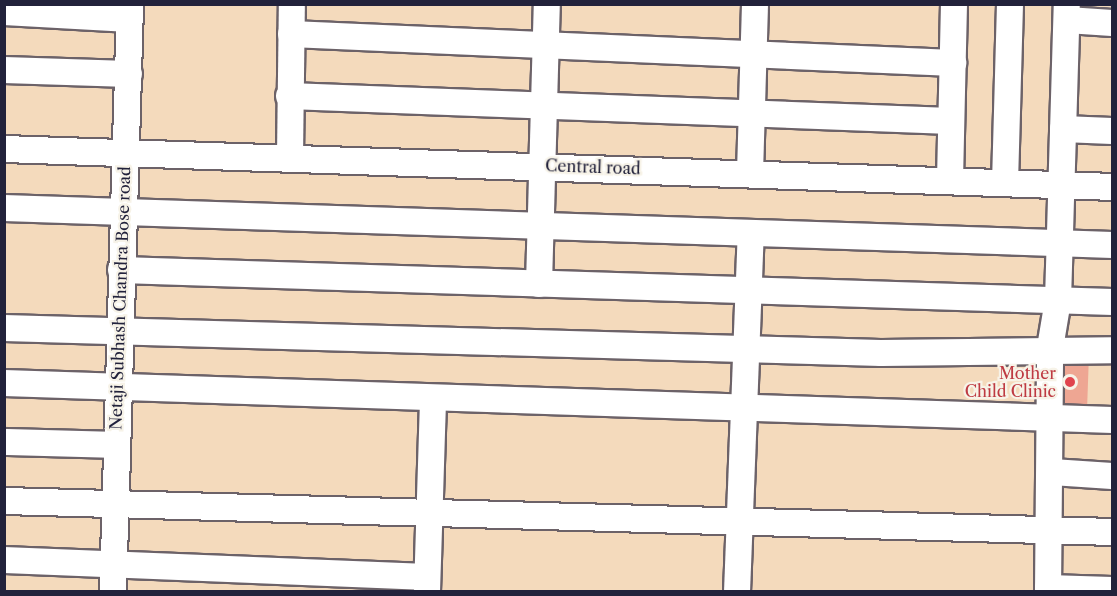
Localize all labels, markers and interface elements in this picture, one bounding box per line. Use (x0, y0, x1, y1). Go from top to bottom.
street label: Central road (545, 156, 641, 178)
street label: Netaji Subhash Chandra Bose road (106, 166, 134, 430)
place label: Mother Child Clinic (965, 363, 1056, 401)
marker: Mother Child Clinic (1061, 373, 1079, 391)

